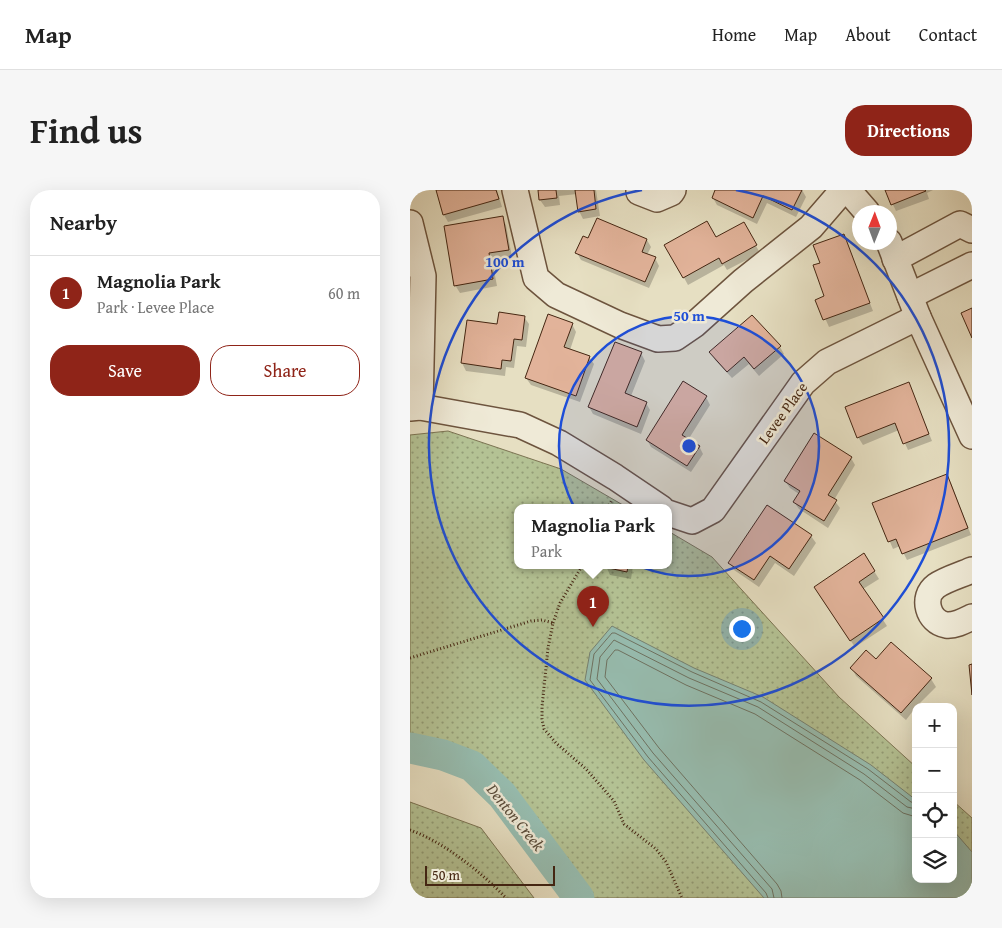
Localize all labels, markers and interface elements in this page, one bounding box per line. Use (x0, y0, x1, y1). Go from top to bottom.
text: Map (25, 17, 72, 52)
text: Home (712, 21, 756, 48)
text: Map (784, 21, 817, 48)
text: About (845, 21, 891, 48)
text: Contact (919, 21, 977, 48)
text: Find us (30, 105, 143, 156)
button: Directions (845, 105, 972, 156)
north arrow (852, 205, 897, 250)
text: Nearby (50, 207, 117, 238)
text: 100 m (485, 251, 525, 272)
text: Magnolia Park (97, 267, 220, 295)
text: 1 (62, 281, 70, 305)
text: 60 m (328, 281, 360, 305)
text: Park · Levee Place (97, 295, 214, 319)
text: 50 m (673, 305, 705, 326)
button: Save (50, 345, 200, 396)
button: Share (210, 345, 360, 396)
street label: Levee Place (753, 377, 812, 448)
centre of rings (680, 437, 698, 455)
popup (514, 504, 672, 569)
text: Magnolia Park (531, 511, 655, 539)
text: Park (531, 539, 562, 563)
pin: 1 (577, 586, 609, 627)
your location (729, 616, 755, 642)
map controls (912, 703, 957, 883)
button: + (912, 703, 957, 748)
button: − (912, 748, 957, 793)
water label: Denton Creek (481, 777, 551, 856)
button: locate (912, 793, 957, 838)
button: layers (912, 838, 957, 883)
scale bar (425, 863, 555, 886)
text: 50 m (432, 865, 460, 885)

